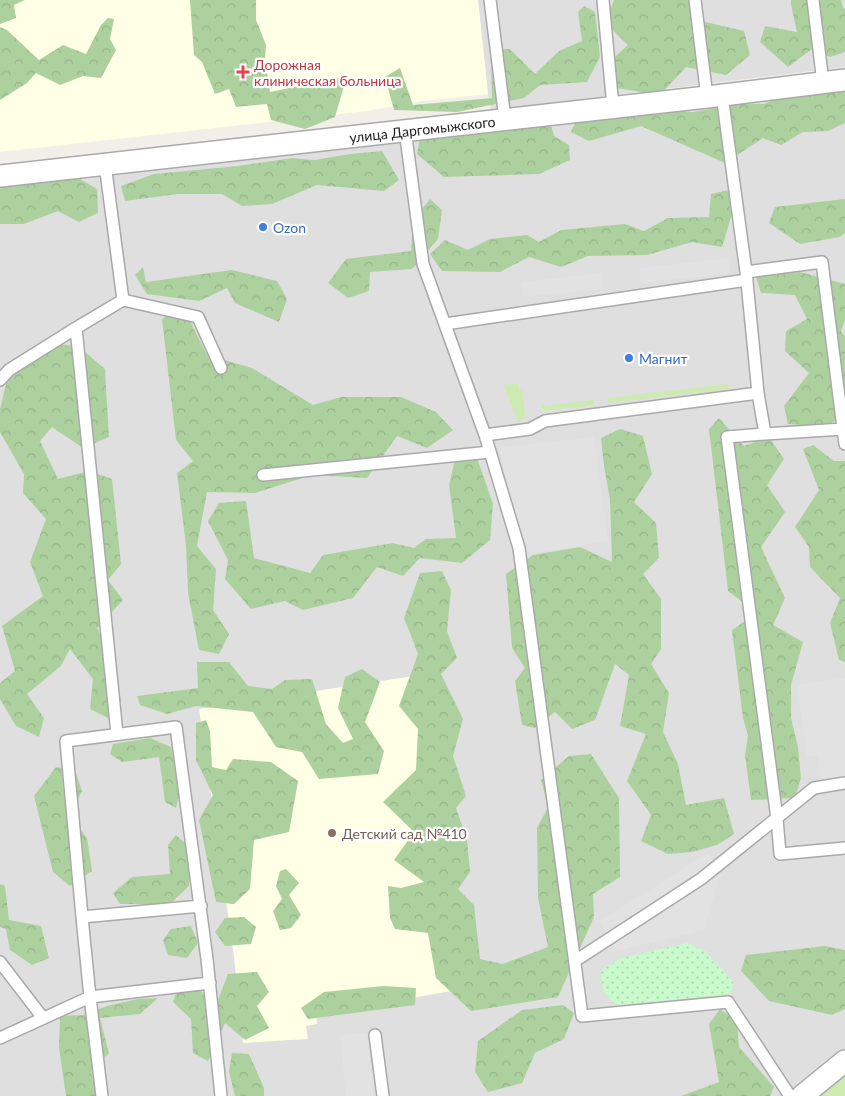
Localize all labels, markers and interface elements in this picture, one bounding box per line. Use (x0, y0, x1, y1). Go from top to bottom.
place label: Дорожная клиническая больница (254, 56, 402, 89)
marker: Дорожная клиническая больница (236, 65, 250, 79)
street label: улица Даргомыжского (348, 112, 496, 145)
place label: Ozon (273, 219, 306, 236)
marker: Ozon (257, 221, 269, 233)
place label: Магнит (639, 350, 688, 367)
marker: Магнит (623, 352, 635, 364)
place label: Детский сад №410 (342, 825, 467, 842)
marker: Детский сад №410 (326, 827, 338, 839)

